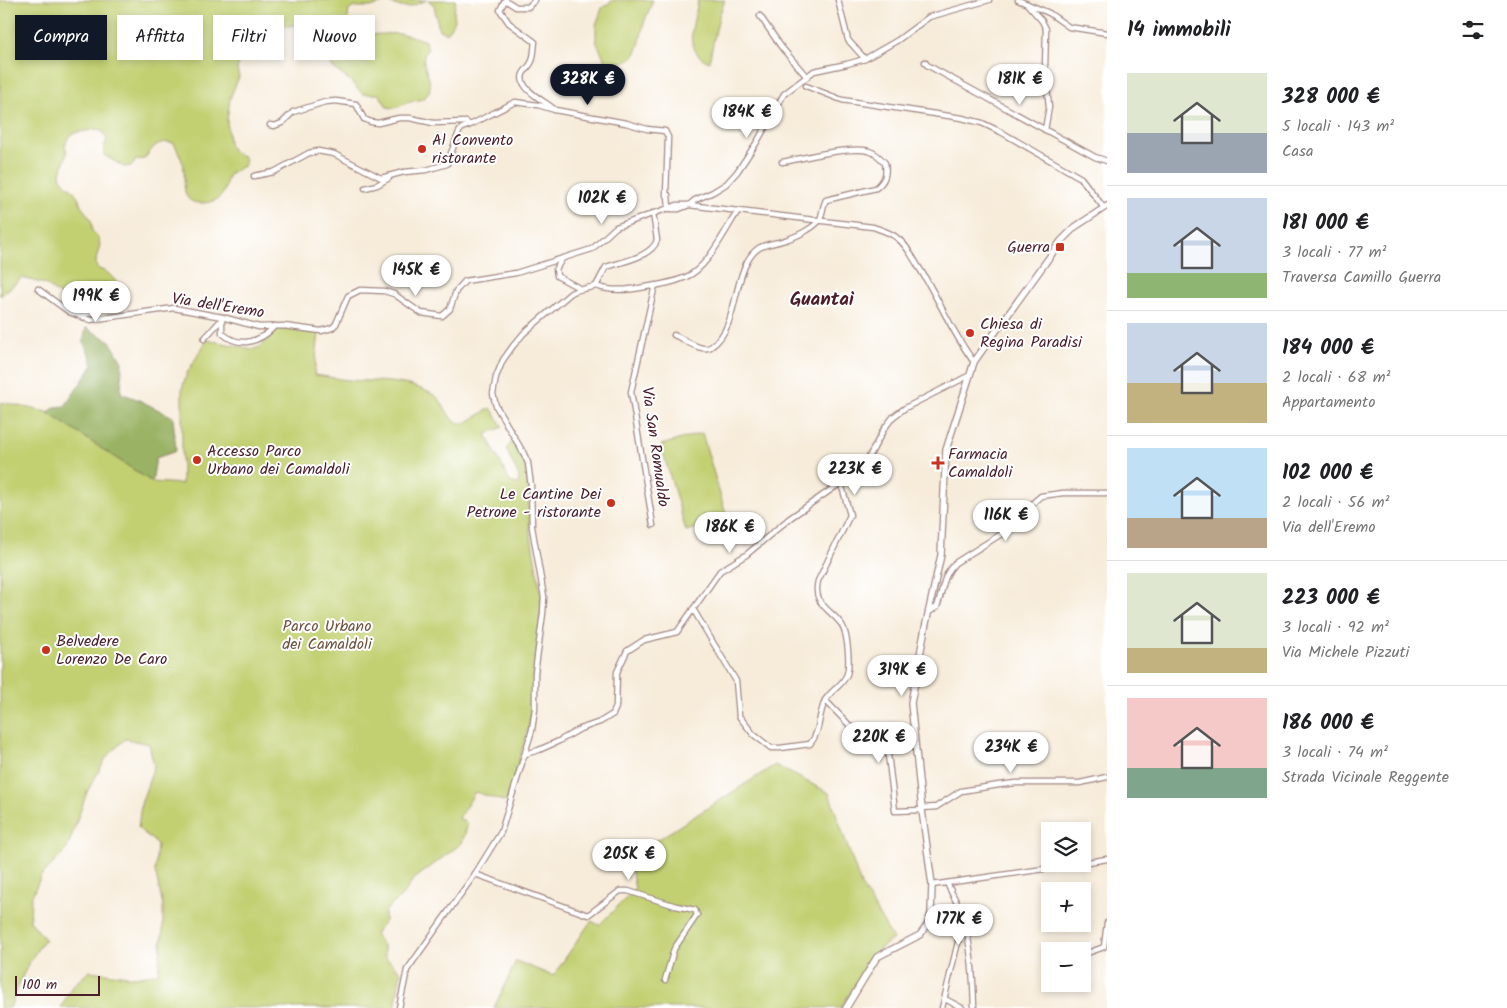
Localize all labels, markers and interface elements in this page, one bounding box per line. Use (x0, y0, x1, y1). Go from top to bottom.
text: 14 immobili (1127, 14, 1231, 47)
chip: Compra (15, 15, 107, 60)
chip: Affitta (117, 15, 203, 60)
chip: Filtri (213, 15, 284, 60)
chip: Nuovo (294, 15, 375, 60)
icon: filters (1459, 16, 1487, 44)
pin: 328K € (547, 64, 629, 106)
pin: 181K € (979, 64, 1061, 106)
text: 328K € (561, 67, 615, 92)
text: 181K € (997, 67, 1043, 92)
text: 328 000 € (1282, 81, 1380, 114)
icon: home (1167, 93, 1227, 153)
pin: 184K € (706, 96, 788, 139)
text: 184K € (723, 100, 771, 125)
text: 5 locali · 143 m² (1282, 114, 1394, 139)
place label: Al Convento ristorante (432, 128, 513, 171)
text: Casa (1282, 139, 1313, 164)
marker: Al Convento ristorante (416, 143, 428, 155)
pin: 102K € (561, 182, 643, 225)
text: 102K € (578, 186, 626, 211)
text: 181 000 € (1282, 207, 1369, 240)
icon: home (1167, 218, 1227, 278)
place label: Guerra (1007, 235, 1050, 260)
text: 3 locali · 77 m² (1282, 240, 1387, 265)
marker: Guerra (1054, 241, 1066, 253)
pin: 145K € (375, 254, 457, 297)
text: 145K € (392, 258, 440, 283)
text: Traversa Camillo Guerra (1282, 265, 1441, 290)
pin: 199K € (55, 280, 137, 323)
text: 199K € (73, 284, 119, 309)
district label: Guantai (790, 285, 855, 315)
street label: Via dell'Eremo (170, 286, 266, 326)
place label: Chiesa di Regina Paradisi (980, 312, 1083, 355)
marker: Chiesa di Regina Paradisi (964, 327, 976, 339)
text: 184 000 € (1282, 332, 1374, 365)
icon: home (1167, 343, 1227, 403)
text: 2 locali · 68 m² (1282, 365, 1390, 390)
street label: Via San Romualdo (634, 385, 676, 509)
text: Appartamento (1282, 390, 1375, 415)
place label: Accesso Parco Urbano dei Camaldoli (207, 439, 351, 482)
place label: Farmacia Camaldoli (948, 442, 1013, 485)
marker: Accesso Parco Urbano dei Camaldoli (191, 454, 203, 466)
pin: 223K € (814, 454, 896, 496)
text: 223K € (828, 457, 882, 482)
marker: Farmacia Camaldoli (932, 457, 944, 469)
text: 102 000 € (1282, 457, 1373, 490)
icon: home (1167, 468, 1227, 528)
place label: Le Cantine Dei Petrone - ristorante (466, 482, 602, 525)
text: 2 locali · 56 m² (1282, 490, 1389, 515)
marker: Le Cantine Dei Petrone - ristorante (605, 497, 617, 509)
pin: 116K € (965, 500, 1047, 542)
text: 116K € (984, 503, 1028, 528)
pin: 186K € (689, 512, 771, 554)
text: 186K € (706, 515, 754, 540)
text: Via dell'Eremo (1282, 515, 1375, 540)
text: 223 000 € (1282, 582, 1380, 615)
icon: home (1167, 593, 1227, 653)
park label: Parco Urbano dei Camaldoli (282, 614, 373, 657)
text: 3 locali · 92 m² (1282, 615, 1389, 640)
place label: Belvedere Lorenzo De Caro (56, 629, 167, 672)
text: Via Michele Pizzuti (1282, 640, 1409, 665)
marker: Belvedere Lorenzo De Caro (40, 644, 52, 656)
pin: 319K € (861, 654, 943, 697)
text: 319K € (878, 658, 926, 683)
text: 186 000 € (1282, 707, 1374, 740)
icon: home (1167, 718, 1227, 778)
pin: 220K € (838, 722, 920, 764)
text: 220K € (853, 725, 905, 750)
pin: 234K € (970, 732, 1052, 774)
text: 234K € (985, 735, 1037, 760)
text: 3 locali · 74 m² (1282, 740, 1388, 765)
text: Strada Vicinale Reggente (1282, 765, 1449, 790)
map controls (1041, 822, 1091, 992)
button: layers (1041, 822, 1091, 872)
pin: 205K € (588, 838, 670, 881)
text: 205K € (603, 842, 655, 867)
button: + (1041, 882, 1091, 932)
pin: 177K € (918, 904, 1000, 946)
text: 177K € (936, 907, 982, 932)
button: − (1041, 942, 1091, 992)
scale bar (15, 973, 100, 996)
text: 100 m (22, 974, 57, 996)

